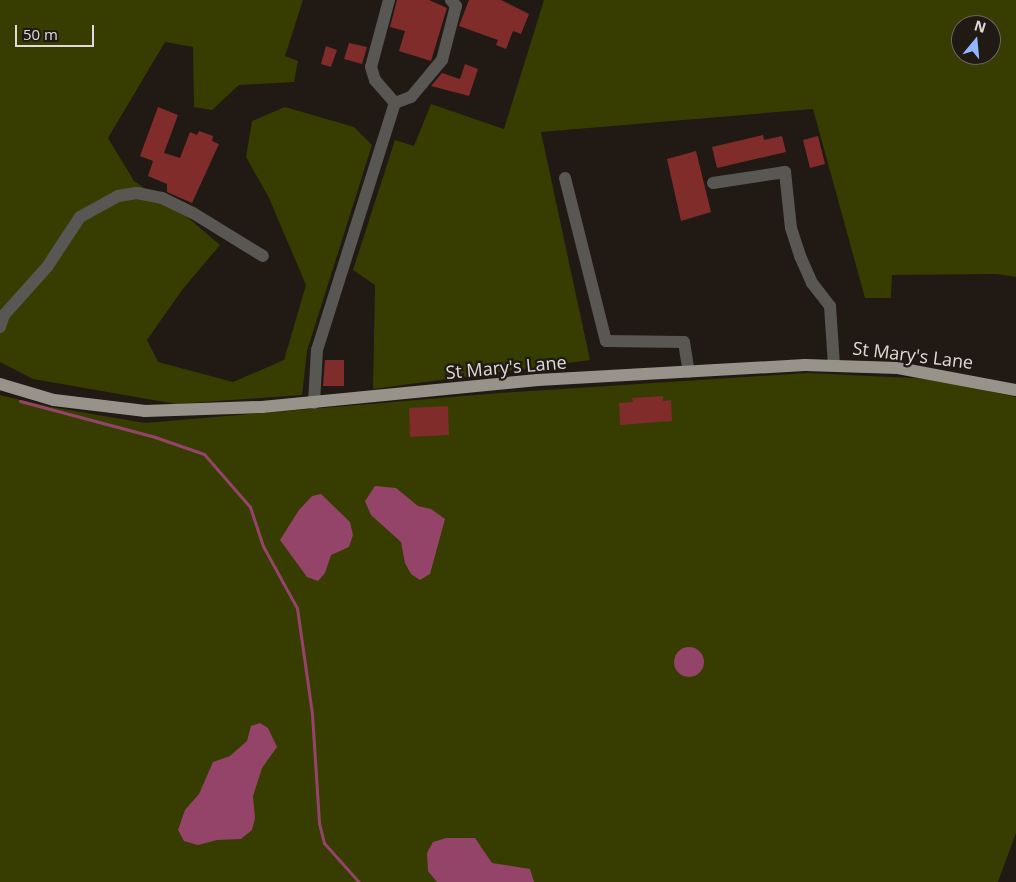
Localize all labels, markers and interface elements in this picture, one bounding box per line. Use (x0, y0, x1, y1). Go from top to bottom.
scale bar (18, 15, 96, 47)
north arrow (951, 15, 1001, 65)
text: N (972, 15, 988, 37)
text: 50 m (23, 24, 58, 44)
street label: St Mary's Lane (852, 337, 974, 373)
street label: St Mary's Lane (445, 351, 567, 383)

